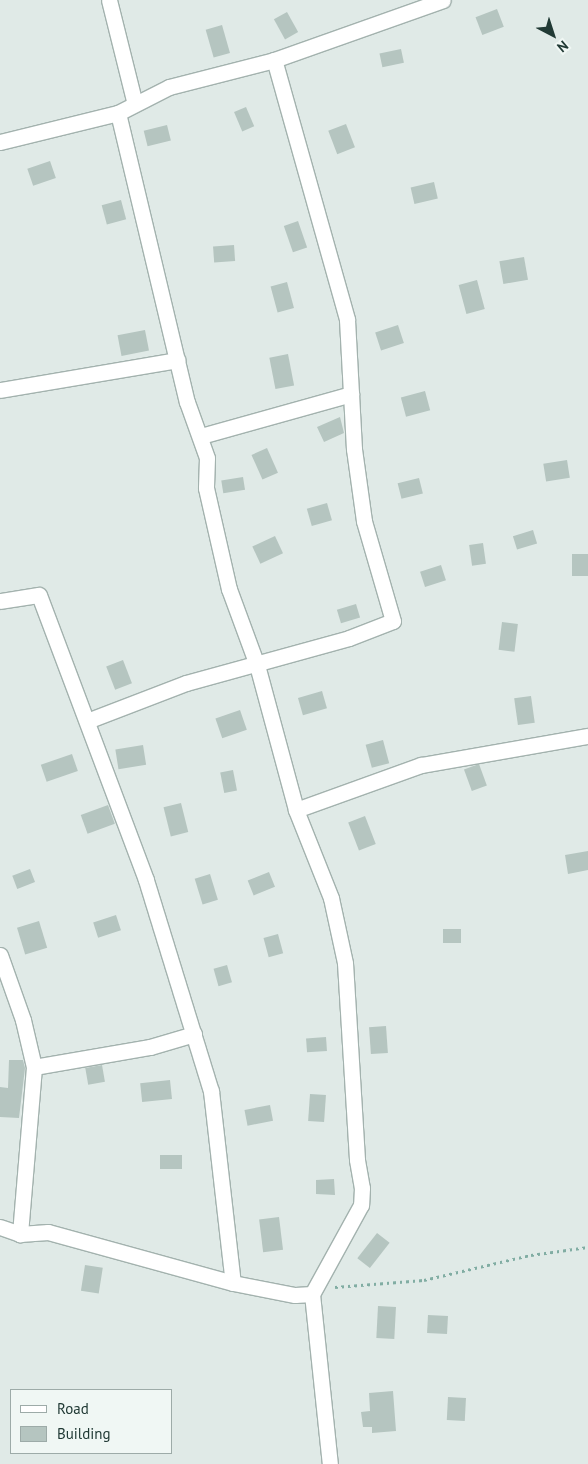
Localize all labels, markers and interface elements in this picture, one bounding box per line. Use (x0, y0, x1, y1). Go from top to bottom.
north arrow (528, 10, 578, 60)
text: N (553, 37, 572, 56)
legend (10, 1389, 172, 1454)
text: Road (57, 1399, 89, 1418)
text: Building (57, 1424, 111, 1443)

